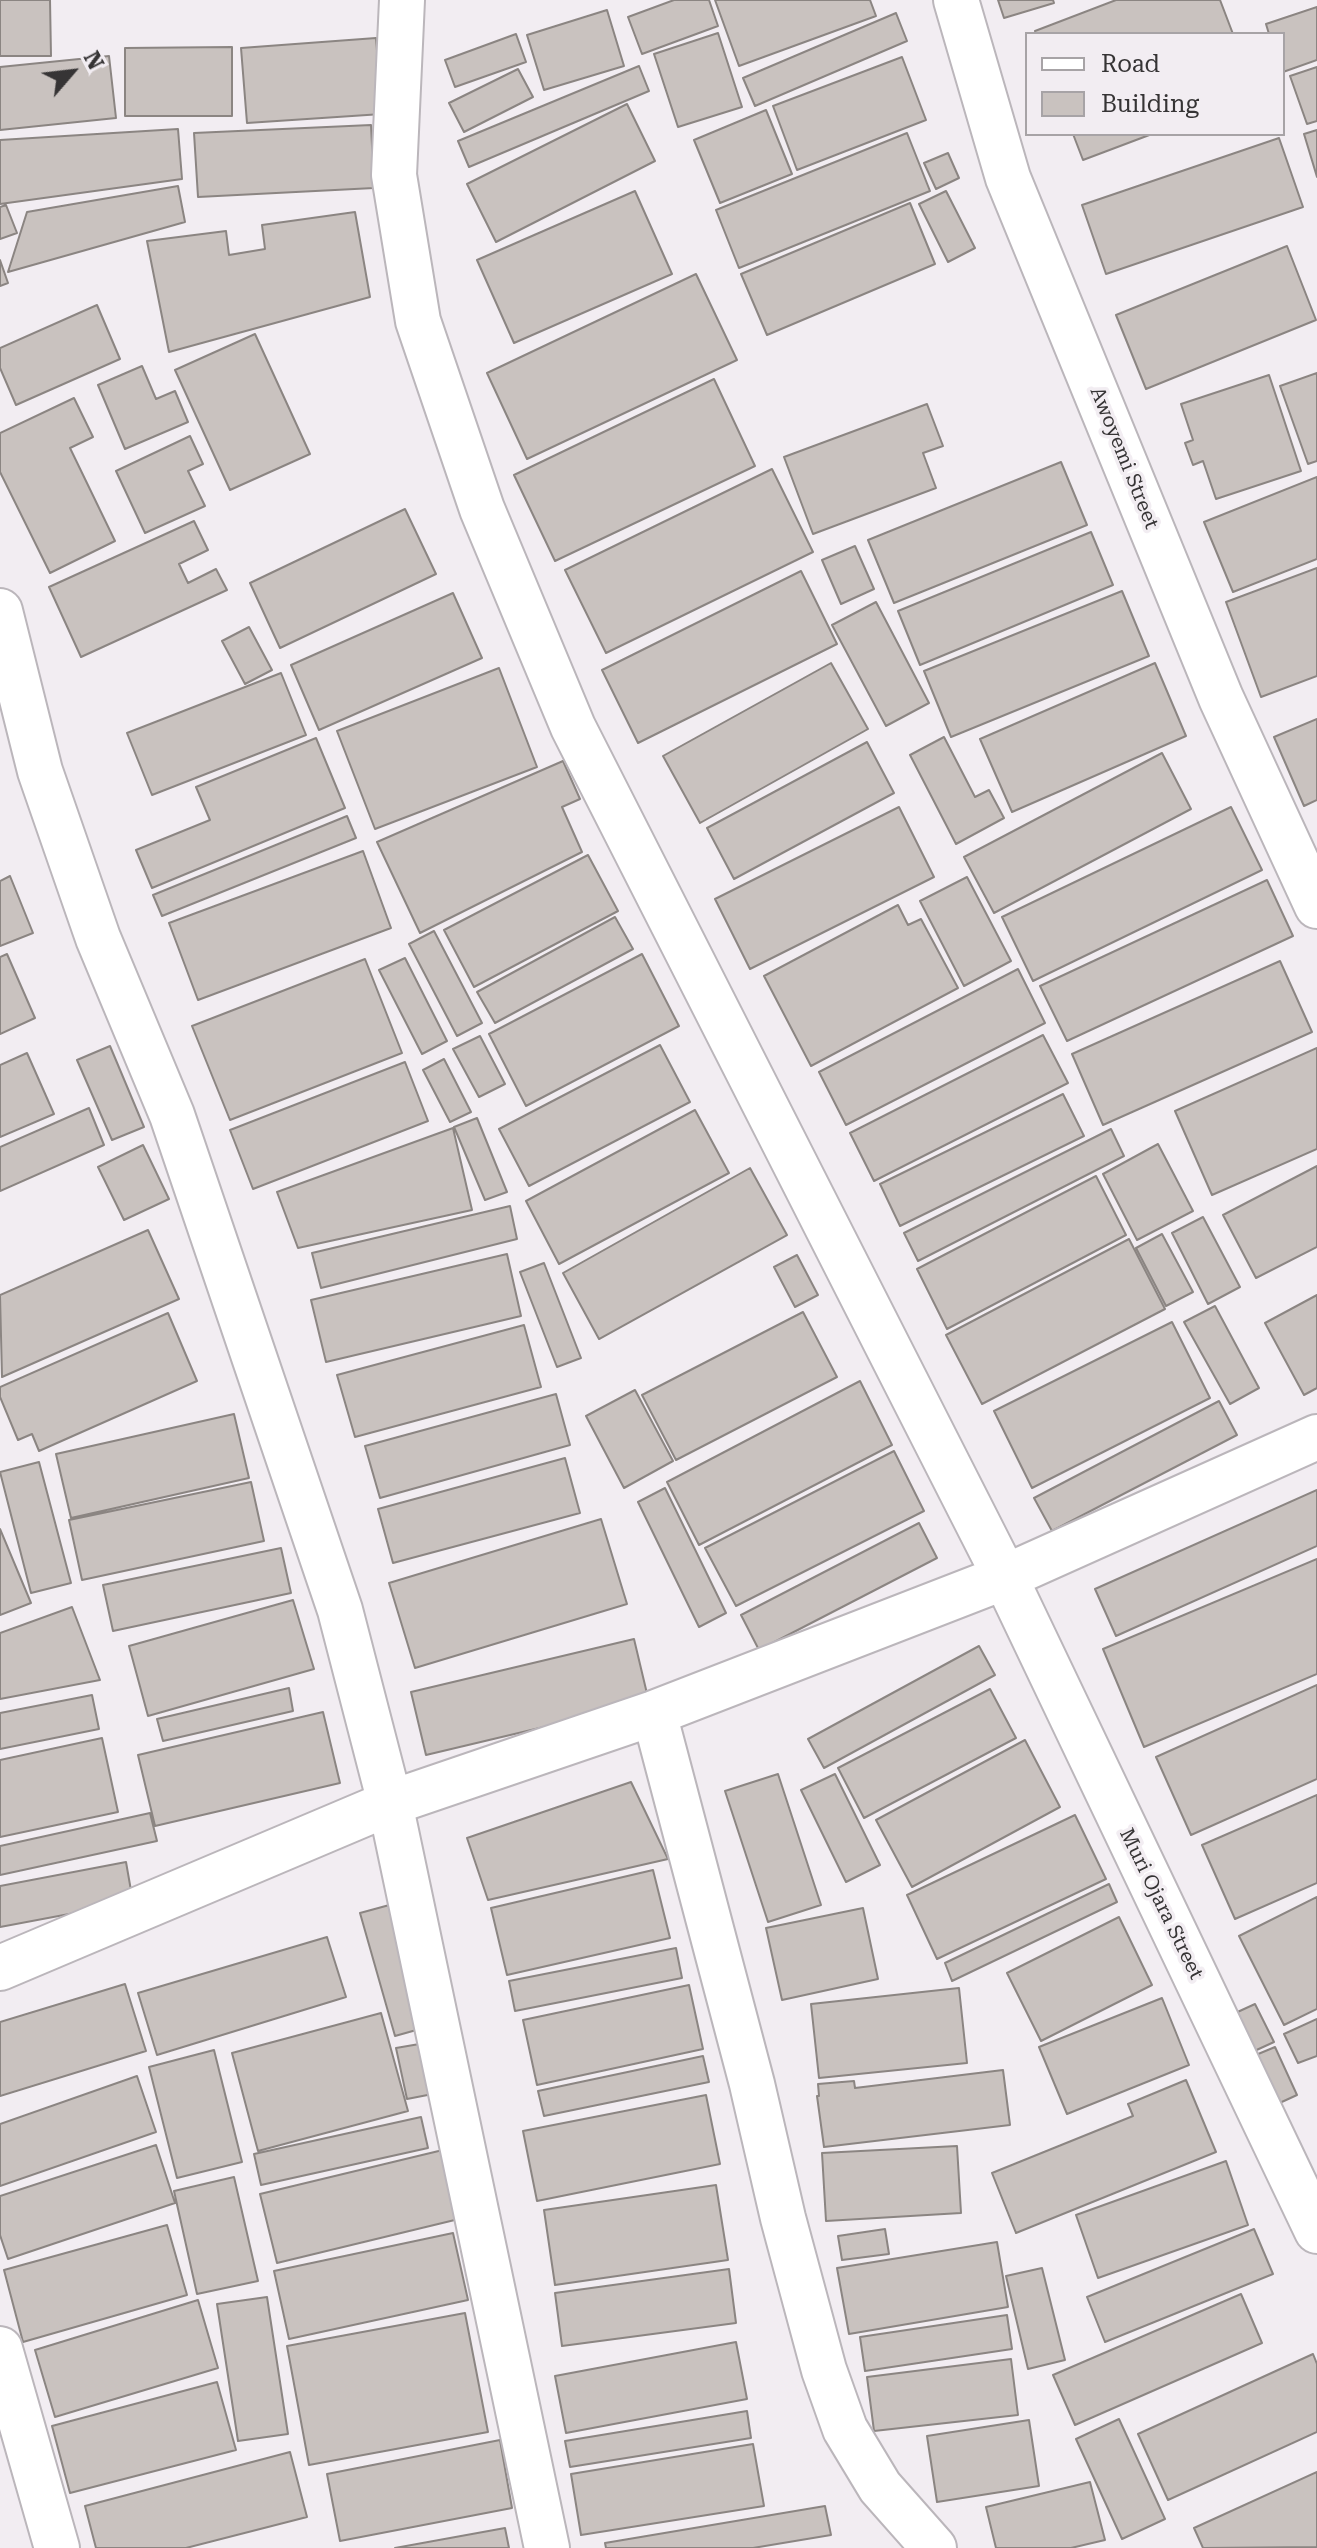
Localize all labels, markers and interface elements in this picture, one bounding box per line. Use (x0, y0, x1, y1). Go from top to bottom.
north arrow (32, 32, 112, 112)
legend (1025, 32, 1285, 136)
text: N (79, 47, 109, 74)
text: Road (1101, 50, 1160, 78)
text: Building (1101, 90, 1199, 118)
street label: Awoyemi Street (1085, 384, 1163, 532)
street label: Muri Ojara Street (1114, 1825, 1208, 1983)

